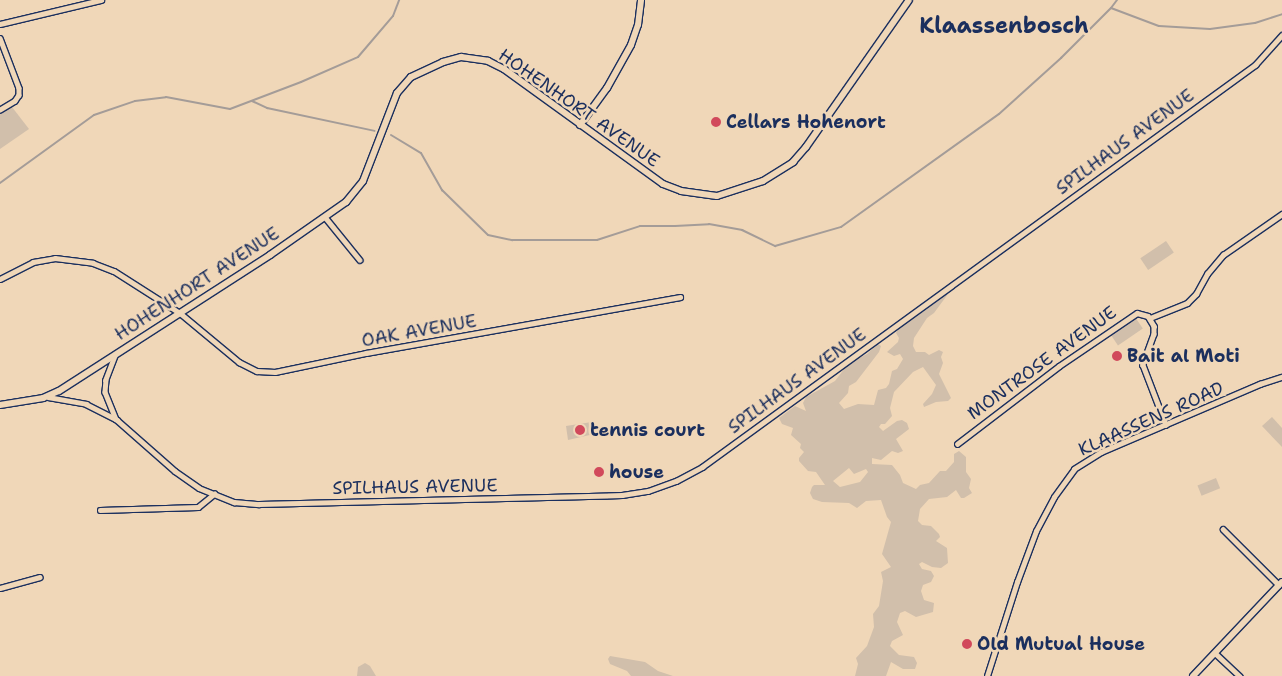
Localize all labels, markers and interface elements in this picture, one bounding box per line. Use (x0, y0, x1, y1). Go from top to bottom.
district label: Klaassenbosch (919, 13, 1089, 39)
street label: HOHENHORT AVENUE (494, 44, 664, 172)
street label: SPILHAUS AVENUE (1052, 85, 1198, 199)
place label: Cellars Hohenort (726, 111, 886, 133)
marker: Cellars Hohenort (710, 116, 722, 128)
street label: HOHENHORT AVENUE (111, 223, 283, 345)
street label: MONTROSE AVENUE (963, 302, 1121, 424)
street label: OAK AVENUE (360, 310, 478, 352)
street label: SPILHAUS AVENUE (724, 324, 870, 438)
place label: Bait al Moti (1127, 345, 1240, 367)
marker: Bait al Moti (1111, 350, 1123, 362)
street label: KLAASSENS ROAD (1075, 377, 1227, 461)
place label: tennis court (590, 419, 705, 441)
marker: tennis court (574, 424, 586, 436)
place label: house (609, 461, 664, 483)
marker: house (593, 466, 605, 478)
street label: SPILHAUS AVENUE (332, 475, 498, 499)
place label: Old Mutual House (977, 633, 1145, 655)
marker: Old Mutual House (961, 638, 973, 650)

